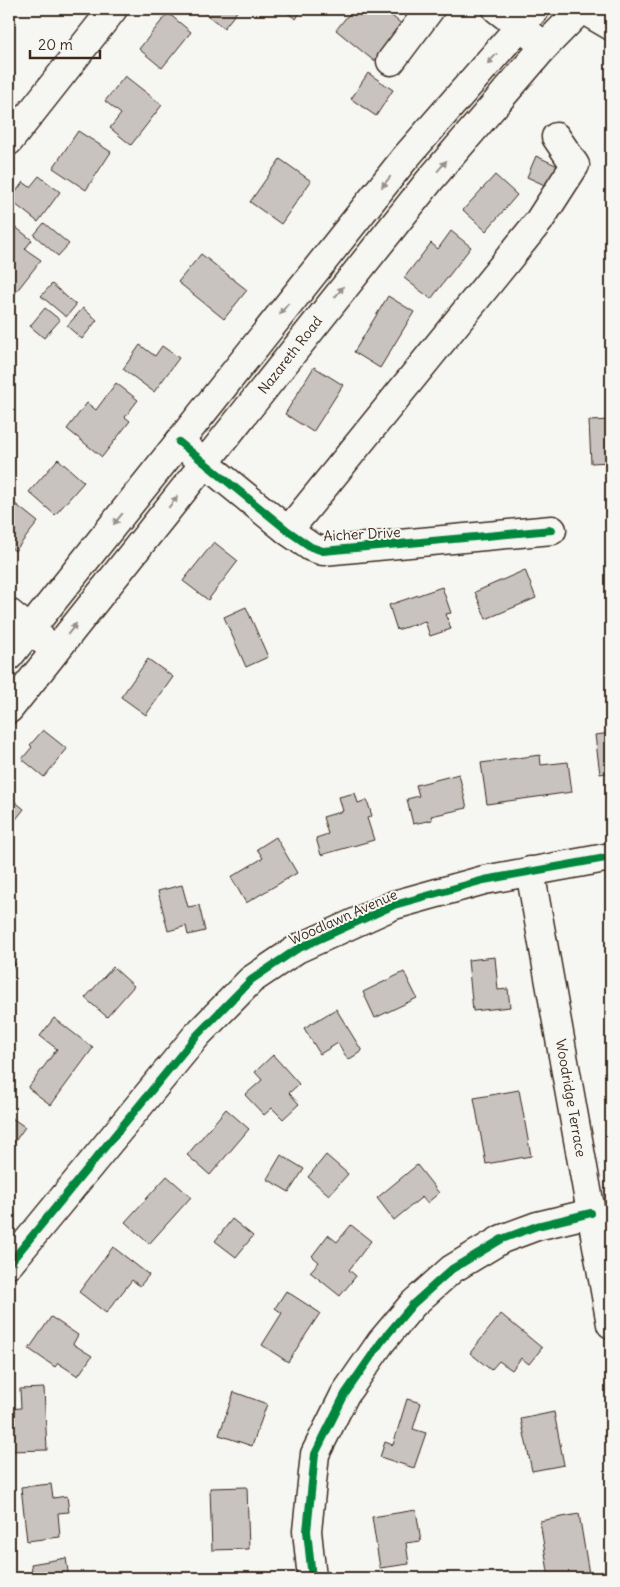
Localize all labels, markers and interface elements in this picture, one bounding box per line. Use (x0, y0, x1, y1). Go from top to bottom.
scale bar (30, 28, 100, 60)
text: 20 m (38, 35, 73, 54)
one-way arrow (486, 52, 497, 65)
one-way arrow (436, 160, 447, 173)
one-way arrow (380, 176, 391, 189)
one-way arrow (334, 286, 344, 299)
one-way arrow (279, 302, 290, 315)
street label: Nazareth Road (254, 312, 326, 398)
one-way arrow (167, 496, 178, 509)
one-way arrow (113, 512, 123, 526)
street label: Aicher Drive (323, 523, 401, 545)
one-way arrow (66, 623, 77, 636)
street label: Woodlawn Avenue (286, 885, 400, 949)
street label: Woodridge Terrace (552, 1038, 590, 1158)

